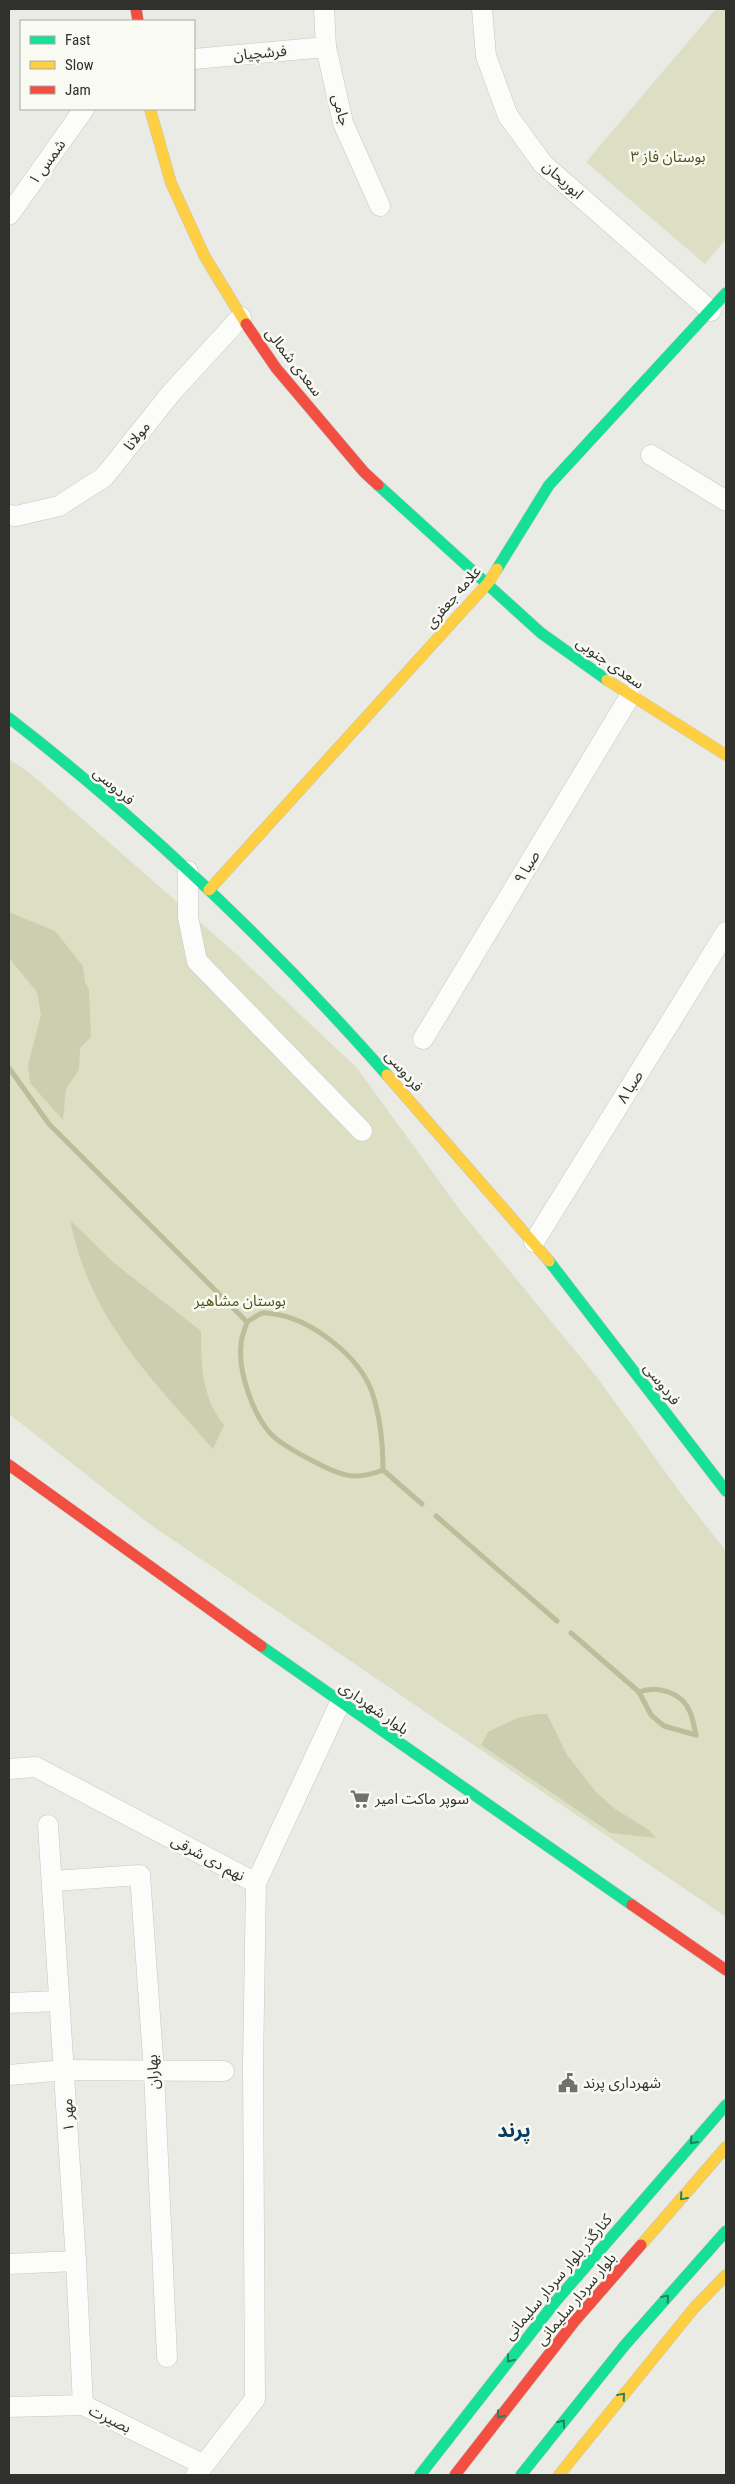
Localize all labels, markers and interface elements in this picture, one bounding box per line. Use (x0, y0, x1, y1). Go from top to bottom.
legend (20, 20, 195, 110)
text: Fast (65, 31, 90, 49)
street label: فرشچیان (232, 42, 288, 65)
text: Slow (65, 56, 94, 74)
text: Jam (65, 81, 91, 99)
street label: جامی (328, 92, 354, 128)
street label: شمس ۱ (25, 136, 70, 188)
park label: بوستان فاز ۳ (630, 148, 706, 166)
street label: ابوریحان (539, 157, 587, 203)
street label: سعدی شمالی (262, 324, 327, 400)
street label: مولانا (120, 418, 154, 454)
street label: علامه جعفری (421, 562, 485, 632)
street label: سعدی جنوبی (573, 633, 648, 693)
street label: فردوسی (90, 763, 139, 809)
street label: صبا ۹ (510, 847, 544, 887)
street label: فردوسی (381, 1047, 427, 1096)
street label: صبا ۸ (613, 1067, 647, 1107)
park label: بوستان مشاهیر (193, 1292, 286, 1310)
street label: فردوسی (640, 1359, 684, 1409)
street label: بلوار شهرداری (336, 1678, 412, 1738)
supermarket icon: سوپر ماکت امیر (349, 1788, 371, 1810)
place label: سوپر ماکت امیر (374, 1790, 469, 1809)
street label: نهم دی شرقی (167, 1831, 248, 1887)
street label: بهاران (143, 2054, 163, 2090)
public building icon: شهرداری پرند (557, 2072, 579, 2094)
place label: شهرداری پرند (583, 2074, 661, 2093)
street label: مهر ۱ (58, 2098, 78, 2132)
district label: پرند (497, 2118, 531, 2144)
one-way arrow (690, 2135, 699, 2144)
one-way arrow (680, 2191, 689, 2200)
street label: کنارگذر بلوار سردار سلیمانی (500, 2210, 616, 2344)
street label: بلوار سردار سلیمانی (532, 2249, 620, 2349)
one-way arrow (660, 2294, 669, 2303)
one-way arrow (508, 2353, 516, 2362)
one-way arrow (616, 2393, 624, 2402)
street label: بصیرت (86, 2401, 134, 2437)
one-way arrow (497, 2410, 506, 2419)
one-way arrow (557, 2420, 565, 2429)

